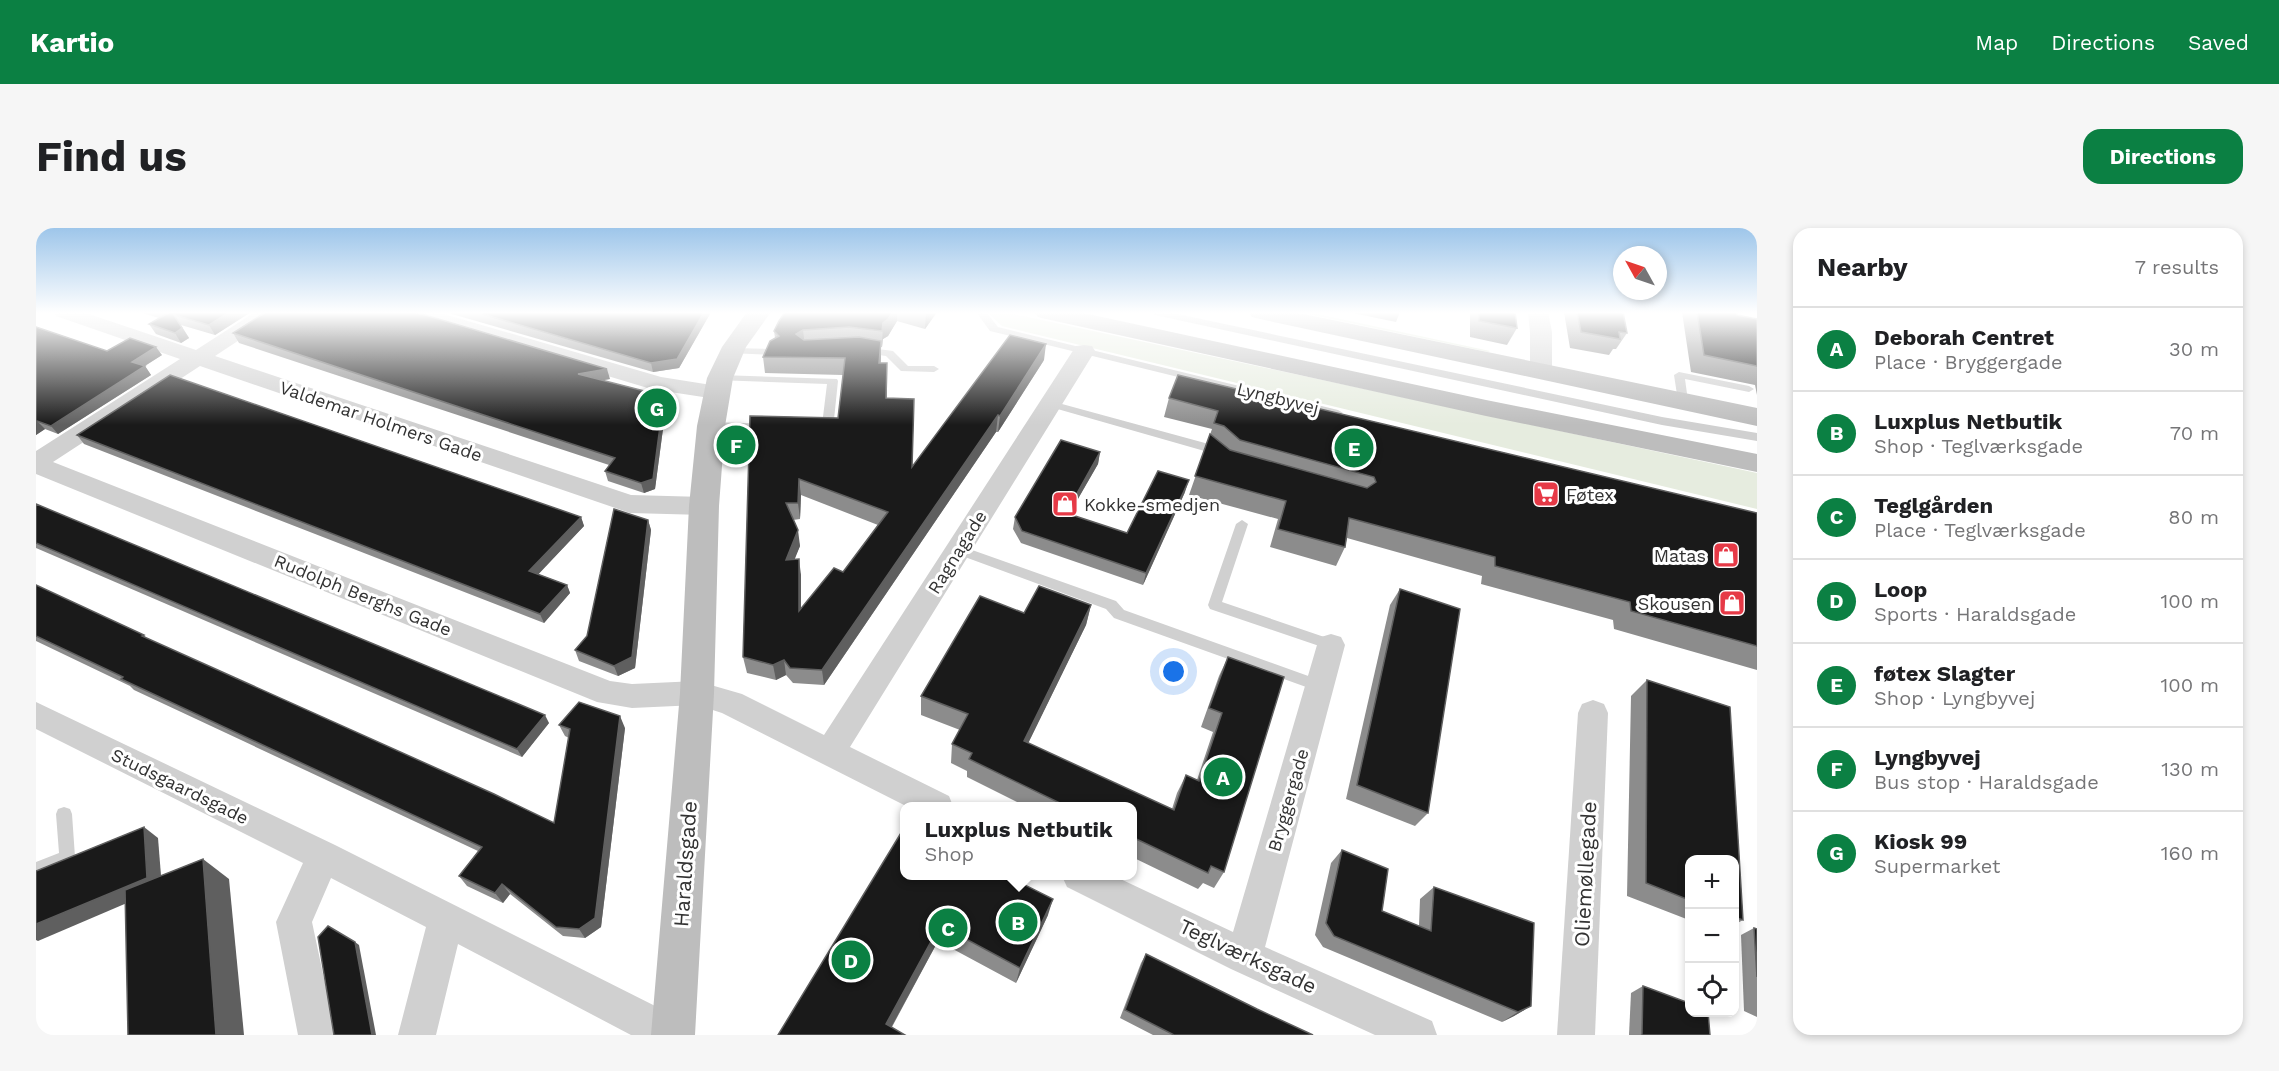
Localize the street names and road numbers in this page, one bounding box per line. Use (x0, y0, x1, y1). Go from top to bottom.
street label: Valdemar Holmers Gade (277, 376, 485, 466)
street label: Lyngbyvej (1235, 378, 1321, 418)
street label: Ragnagade (923, 506, 991, 598)
street label: Rudolph Berghs Gade (271, 550, 455, 640)
street label: Studsgaardsgade (108, 744, 252, 828)
street label: Bryggergade (1263, 746, 1313, 854)
street label: Haraldsgade (668, 800, 702, 928)
street label: Oliemøllegade (1569, 801, 1601, 947)
street label: Teglværksgade (1175, 913, 1321, 999)

